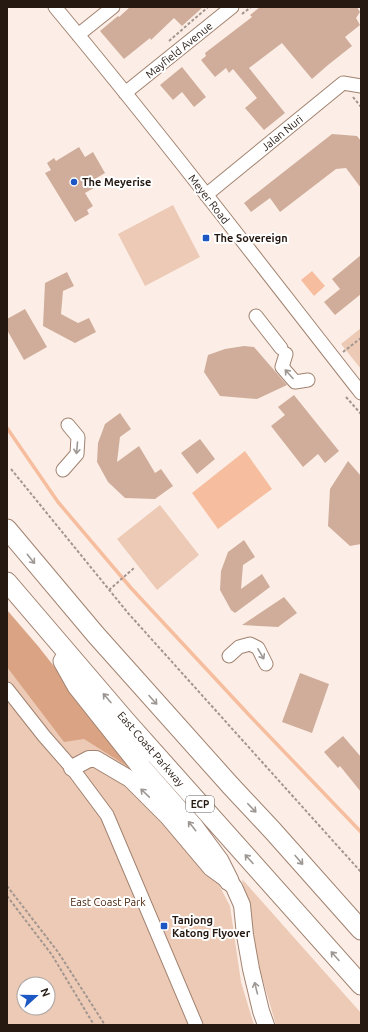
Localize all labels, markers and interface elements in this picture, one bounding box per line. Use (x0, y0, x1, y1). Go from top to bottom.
street label: Mayfield Avenue (143, 19, 215, 81)
street label: Jalan Nuri (259, 113, 305, 153)
street label: Meyer Road (186, 172, 232, 226)
place label: The Meyerise (82, 176, 151, 188)
marker: The Meyerise (69, 177, 79, 187)
place label: The Sovereign (214, 232, 288, 244)
marker: The Sovereign (201, 233, 211, 243)
one-way arrow (284, 369, 293, 380)
one-way arrow (74, 441, 81, 454)
one-way arrow (27, 554, 36, 565)
one-way arrow (257, 648, 265, 660)
one-way arrow (102, 693, 111, 704)
one-way arrow (149, 694, 158, 705)
street label: East Coast Parkway (115, 709, 187, 789)
one-way arrow (140, 788, 150, 798)
road number: ECP (186, 796, 214, 812)
one-way arrow (247, 803, 257, 813)
one-way arrow (188, 820, 197, 831)
one-way arrow (244, 853, 253, 864)
one-way arrow (295, 855, 304, 865)
park label: East Coast Park (70, 896, 146, 908)
place label: Tanjong Katong Flyover (172, 914, 251, 939)
marker: Tanjong Katong Flyover (159, 921, 169, 931)
one-way arrow (331, 951, 340, 961)
north arrow (16, 976, 56, 1016)
one-way arrow (251, 981, 259, 994)
text: N (38, 986, 52, 998)

